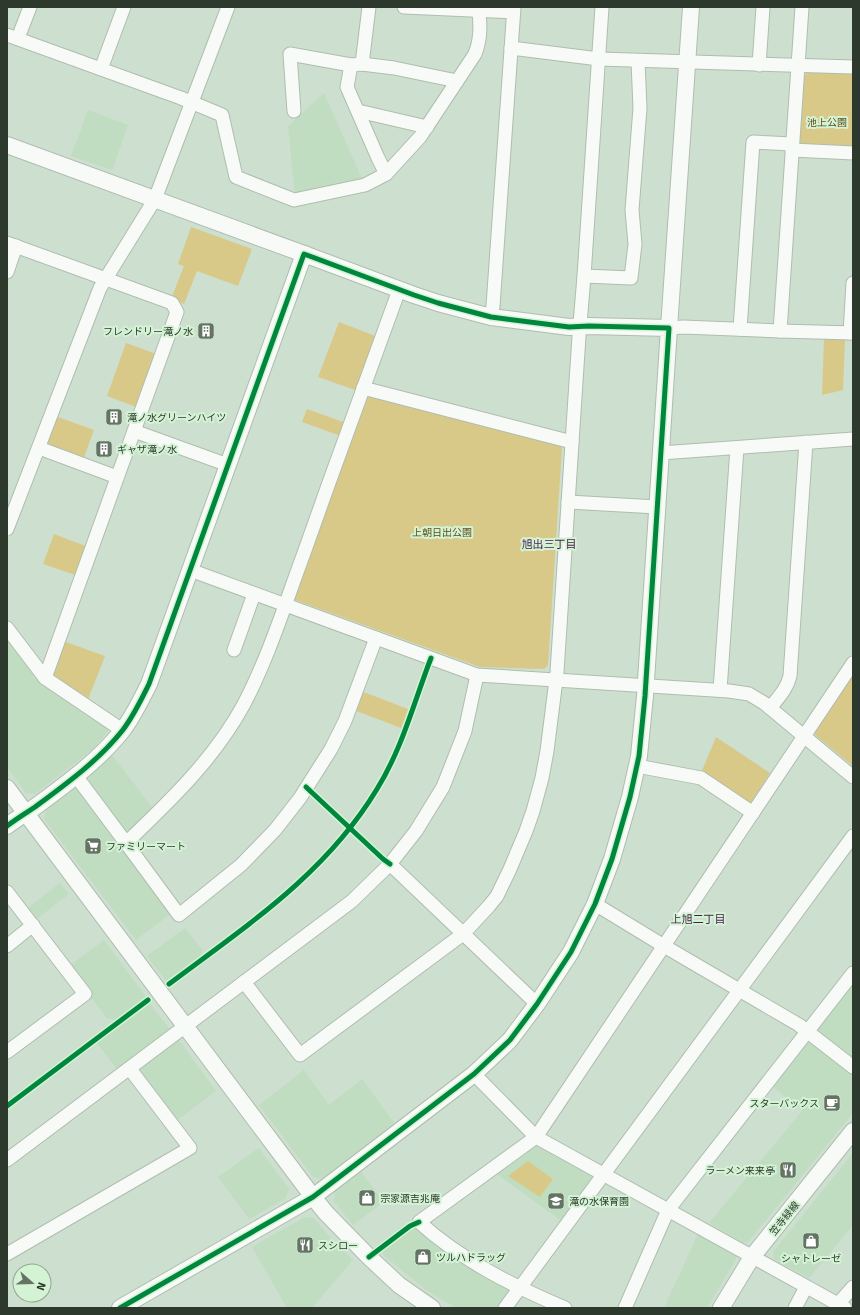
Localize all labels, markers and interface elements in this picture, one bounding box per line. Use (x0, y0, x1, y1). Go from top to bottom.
park label: 池上公園 (807, 117, 847, 129)
building icon: フレンドリー滝ノ水 (196, 321, 216, 341)
place label: フレンドリー滝ノ水 (103, 326, 193, 338)
building icon: 滝ノ水グリーンハイツ (104, 407, 124, 427)
place label: 滝ノ水グリーンハイツ (127, 412, 226, 424)
building icon: ギャザ滝ノ水 (94, 439, 114, 459)
place label: ギャザ滝ノ水 (117, 444, 177, 456)
park label: 上朝日出公園 (412, 527, 472, 539)
district label: 旭出三丁目 (522, 538, 577, 551)
supermarket icon: ファミリーマート (83, 836, 103, 856)
place label: ファミリーマート (106, 841, 186, 853)
district label: 上旭二丁目 (671, 913, 726, 926)
cafe icon: スターバックス (822, 1093, 842, 1113)
place label: スターバックス (749, 1098, 819, 1110)
restaurant icon: ラーメン来来亭 (778, 1160, 798, 1180)
place label: ラーメン来来亭 (705, 1165, 775, 1177)
shop icon: 宗家源吉兆庵 (357, 1188, 377, 1208)
school or university icon: 滝の水保育園 (546, 1191, 566, 1211)
place label: 宗家源吉兆庵 (380, 1193, 440, 1205)
place label: 滝の水保育園 (569, 1196, 629, 1208)
street label: 笠寺緑線 (768, 1199, 802, 1238)
shop icon: シャトレーゼ (801, 1231, 821, 1251)
restaurant icon: スシロー (295, 1235, 315, 1255)
place label: スシロー (318, 1240, 358, 1252)
shop icon: ツルハドラッグ (413, 1247, 433, 1267)
place label: ツルハドラッグ (436, 1252, 506, 1264)
place label: シャトレーゼ (781, 1253, 841, 1265)
north arrow (12, 1263, 52, 1303)
text: N (34, 1280, 48, 1292)

